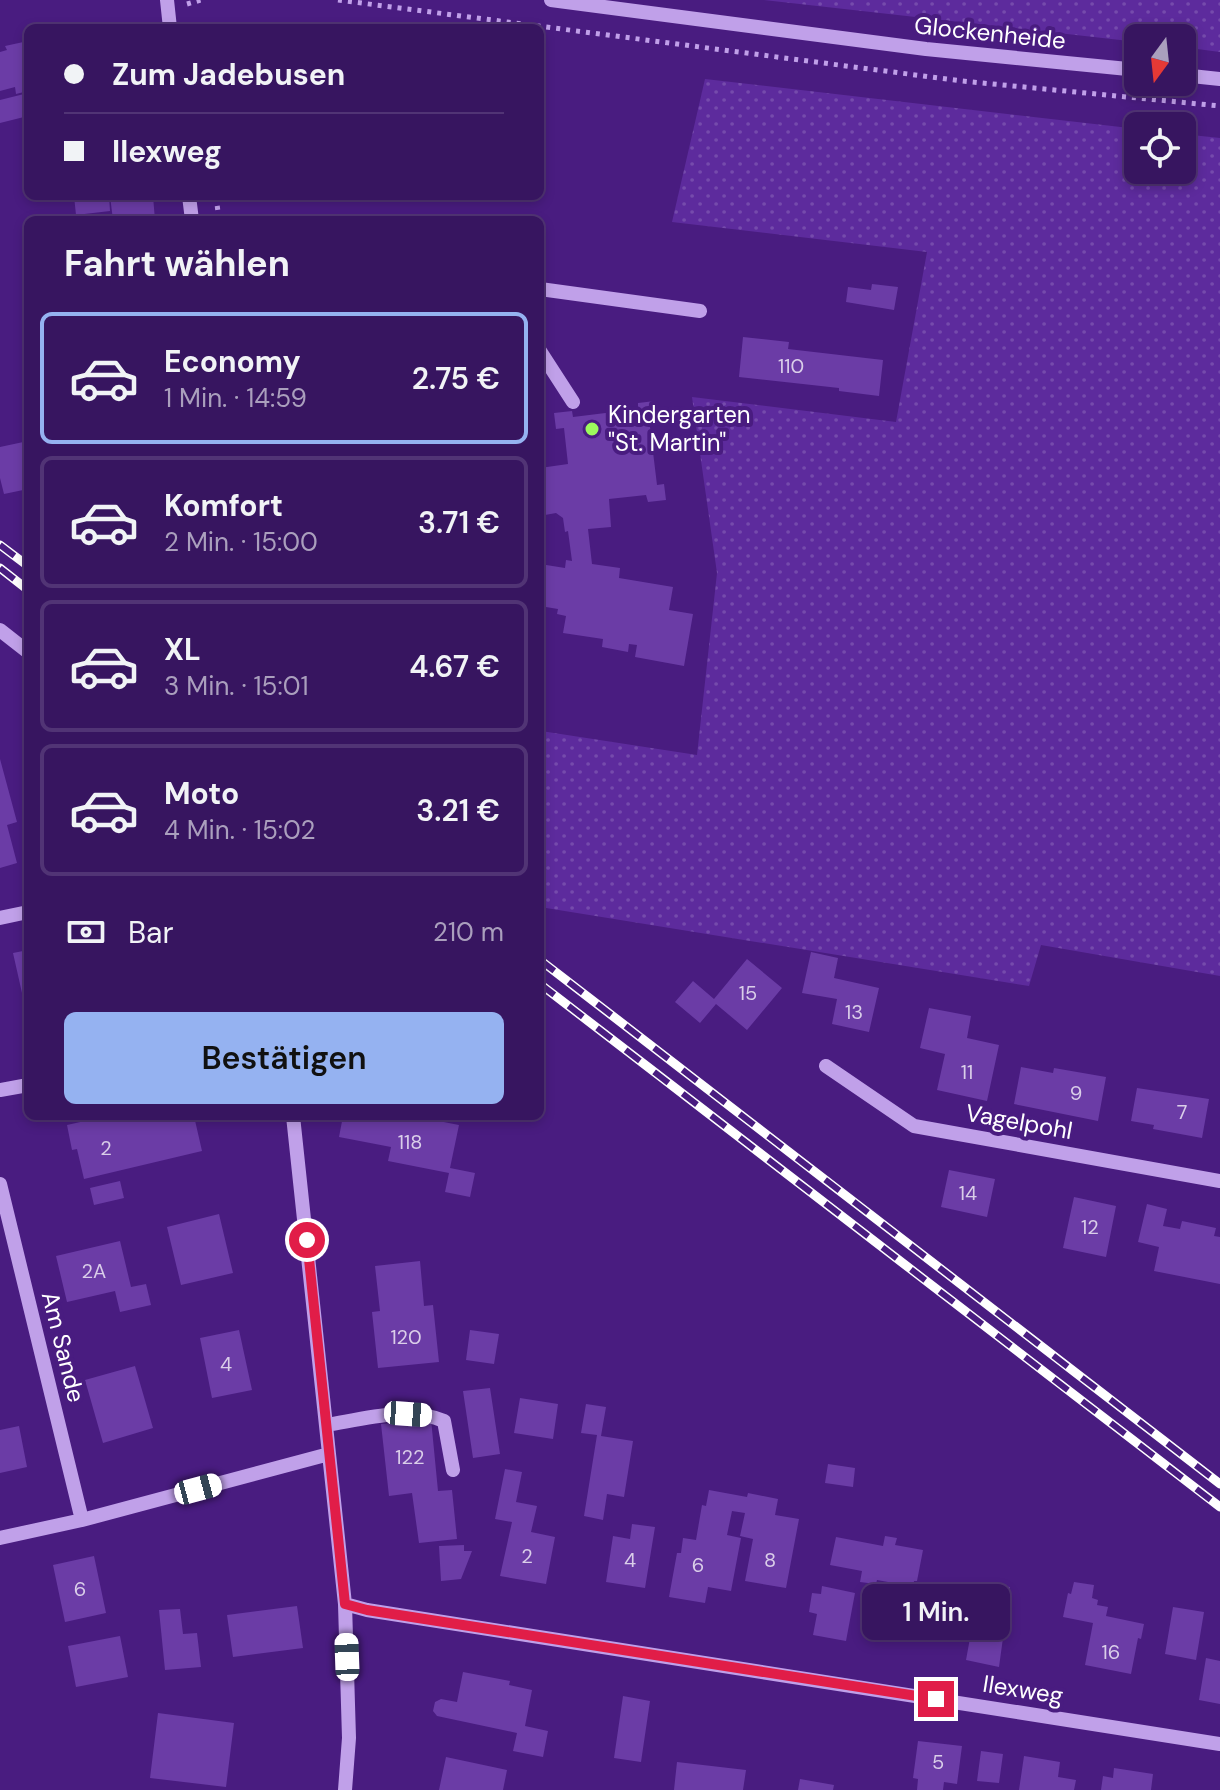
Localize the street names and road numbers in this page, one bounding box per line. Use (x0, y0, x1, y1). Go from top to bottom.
street label: Glockenheide (913, 9, 1067, 56)
street label: Vagelpohl (963, 1097, 1075, 1146)
street label: Am Sande (35, 1288, 92, 1406)
street label: Ilexweg (981, 1668, 1065, 1711)

